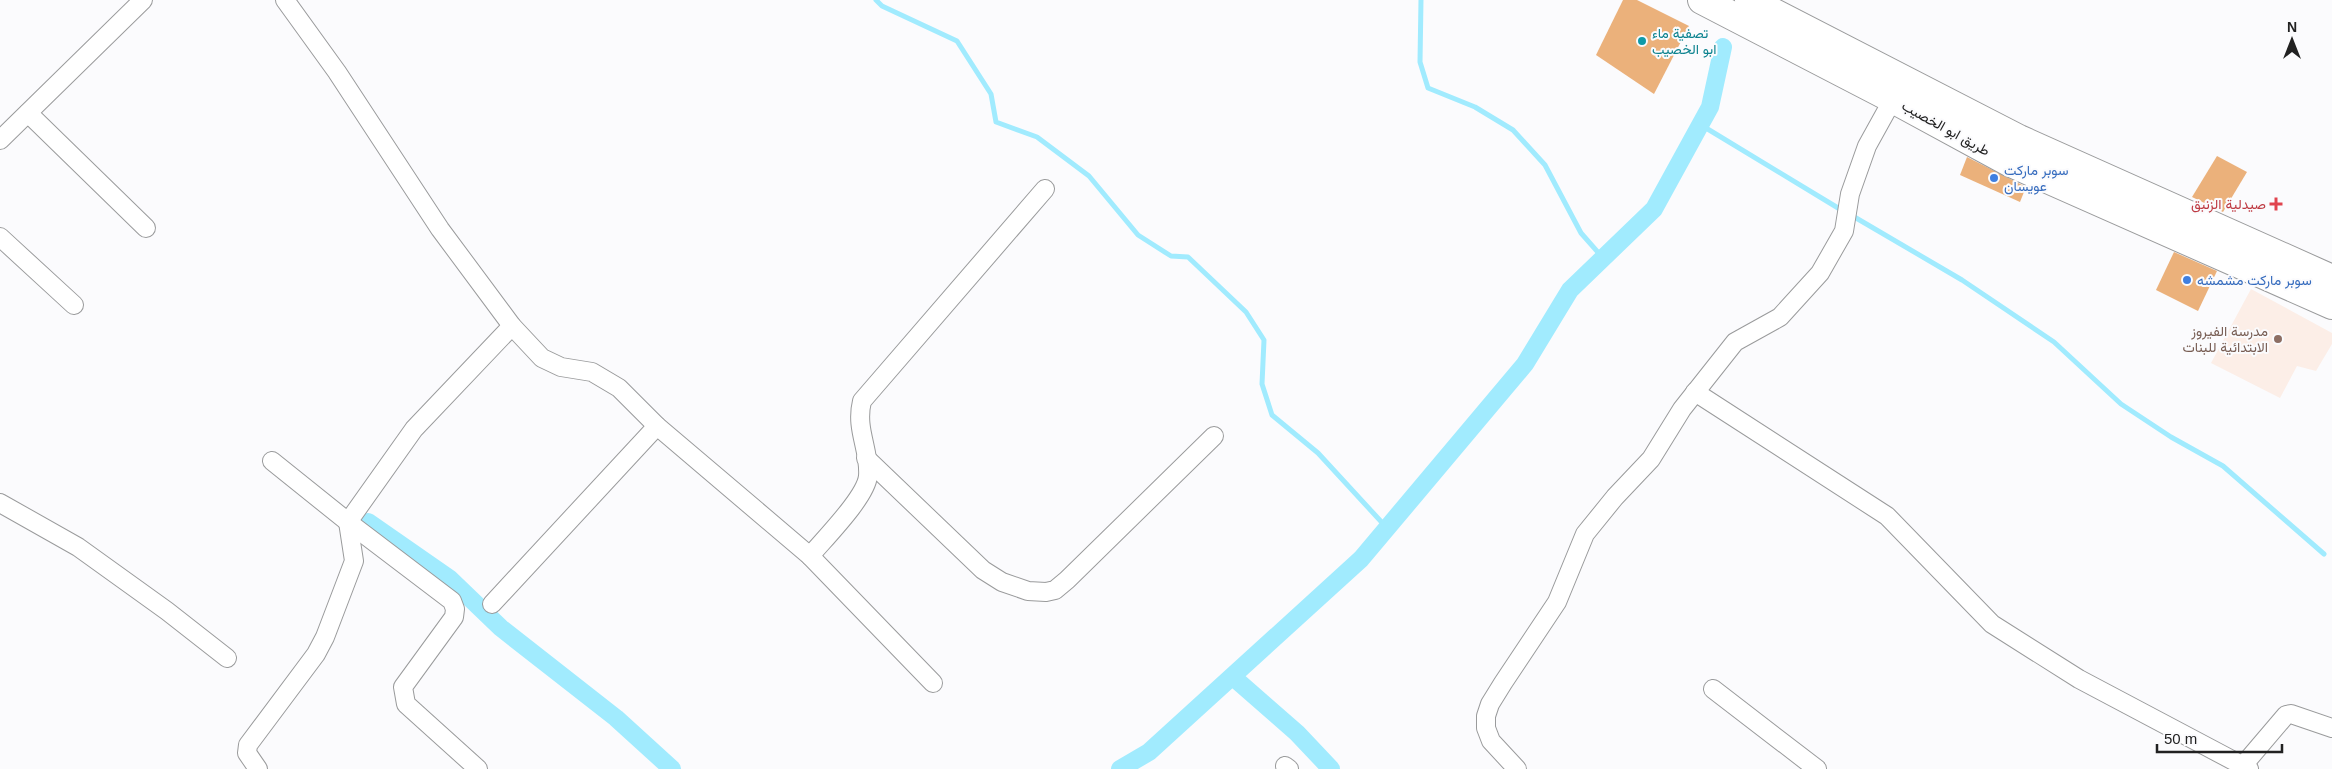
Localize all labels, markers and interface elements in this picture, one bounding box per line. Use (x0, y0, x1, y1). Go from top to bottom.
north arrow (2267, 15, 2317, 65)
text: N (2287, 19, 2297, 35)
place label: تصفية ماء ابو الخصيب (1652, 25, 1716, 58)
marker: تصفية ماء ابو الخصيب (1636, 35, 1648, 47)
street label: طريق ابو الخصيب (1899, 97, 1993, 160)
place label: سوبر ماركت عويسان (2004, 162, 2069, 195)
marker: سوبر ماركت عويسان (1988, 172, 2000, 184)
place label: صيدلية الزنبق (2191, 196, 2266, 213)
marker: صيدلية الزنبق (2270, 198, 2282, 210)
place label: سوبر ماركت مشمشه (2197, 272, 2312, 289)
marker: سوبر ماركت مشمشه (2181, 274, 2193, 286)
place label: مدرسة الفيروز الابتدائية للبنات (2182, 323, 2268, 356)
marker: مدرسة الفيروز الابتدائية للبنات (2272, 333, 2284, 345)
scale bar (2157, 722, 2282, 754)
text: 50 m (2164, 730, 2197, 747)

